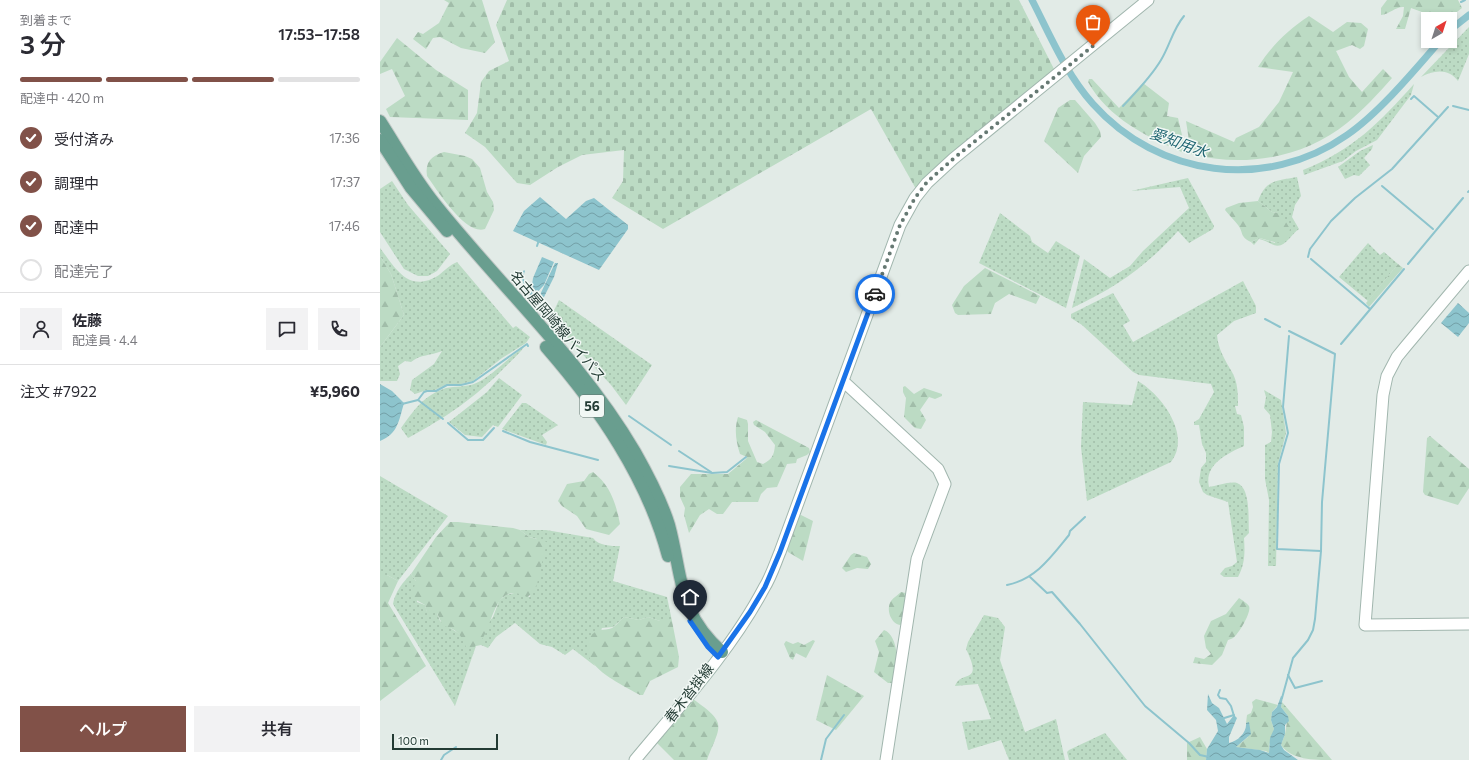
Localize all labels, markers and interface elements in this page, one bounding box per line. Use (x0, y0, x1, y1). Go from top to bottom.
pin (1076, 5, 1110, 46)
icon: bag (1082, 11, 1104, 33)
text: 到着まで (20, 12, 72, 28)
north arrow (1421, 12, 1457, 48)
map controls (1421, 12, 1457, 48)
text: 17:53–17:58 (278, 25, 360, 43)
text: 3 分 (20, 28, 66, 59)
text: 配達中 · 420 m (20, 90, 104, 106)
water label: 愛知用水 (1148, 123, 1212, 161)
icon: check (20, 127, 42, 149)
text: 受付済み (54, 130, 114, 148)
text: 17:36 (329, 130, 360, 146)
icon: check (20, 171, 42, 193)
text: 調理中 (54, 174, 99, 192)
text: 17:37 (330, 174, 360, 190)
icon: check (20, 215, 42, 237)
text: 配達中 (54, 218, 99, 236)
text: 17:46 (329, 218, 360, 234)
text: 配達完了 (54, 262, 114, 280)
street label: 名古屋岡崎線バイパス (507, 267, 610, 385)
courier (855, 274, 895, 314)
icon: car (864, 283, 886, 305)
button: person (20, 308, 62, 350)
button: chat (266, 308, 308, 350)
button: phone (318, 308, 360, 350)
text: 佐藤 (72, 311, 102, 329)
text: 配達員 · 4.4 (72, 332, 137, 348)
text: 注文 #7922 (20, 382, 97, 400)
text: ¥5,960 (310, 382, 360, 400)
road number: 56 (580, 395, 604, 417)
pin (673, 580, 707, 621)
icon: home (679, 586, 701, 608)
street label: 春木沓掛線 (660, 660, 717, 726)
button: ヘルプ (20, 706, 186, 752)
button: 共有 (194, 706, 360, 752)
scale bar (392, 732, 498, 751)
text: 100 m (398, 734, 429, 747)

